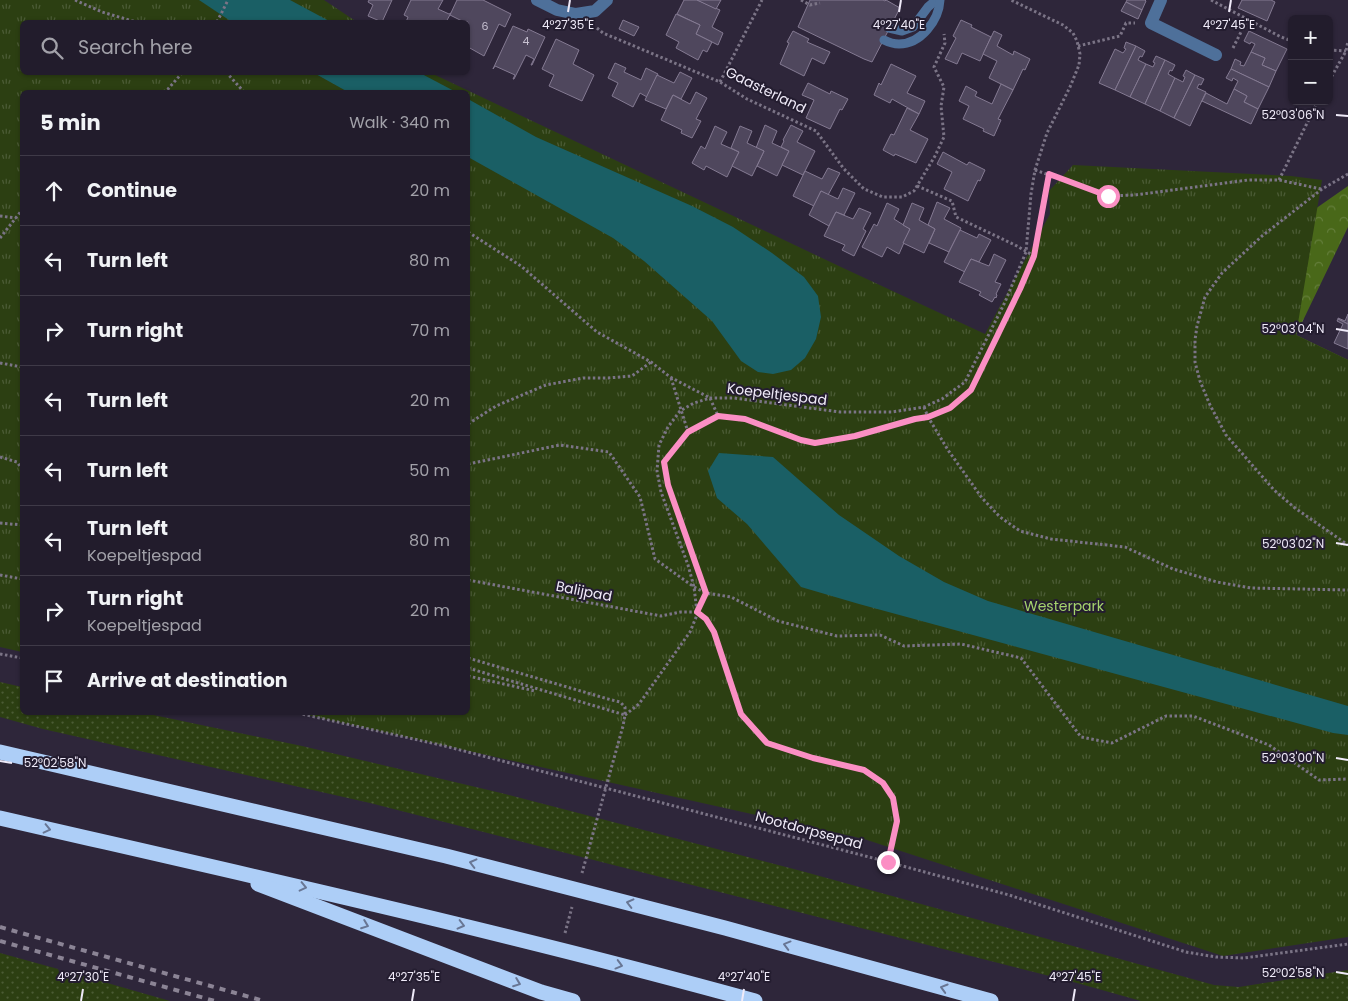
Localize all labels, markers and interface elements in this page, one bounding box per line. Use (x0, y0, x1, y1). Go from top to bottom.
map controls (1288, 15, 1333, 105)
button: + (1288, 15, 1333, 60)
text: 4°27'35"E (542, 16, 594, 33)
text: 4°27'40"E (873, 16, 925, 33)
text: 4°27'45"E (1203, 16, 1255, 33)
house number: 6 (482, 18, 489, 34)
search box (20, 20, 470, 75)
house number: 4 (523, 33, 530, 49)
icon: search (38, 34, 66, 62)
text: Search here (78, 34, 192, 61)
button: − (1288, 60, 1333, 105)
street label: Gaasterland (722, 62, 810, 118)
text: 52°03'06"N (1262, 106, 1324, 123)
text: 5 min (40, 108, 101, 137)
text: Walk · 340 m (349, 111, 450, 134)
icon: ahead (40, 177, 68, 205)
text: Continue (87, 177, 177, 204)
text: 20 m (410, 179, 450, 202)
route start (1097, 185, 1120, 208)
icon: left (40, 247, 68, 275)
text: Turn left (87, 247, 168, 274)
text: 80 m (409, 249, 450, 272)
icon: right (40, 317, 68, 345)
text: Turn right (87, 317, 183, 344)
text: 70 m (410, 319, 450, 342)
text: 52°03'04"N (1262, 320, 1324, 337)
street label: Koepeltjespad (726, 378, 828, 410)
icon: left (40, 387, 68, 415)
text: Turn left (87, 387, 168, 414)
text: 20 m (410, 389, 450, 412)
icon: left (40, 457, 68, 485)
text: Turn left (87, 457, 168, 484)
text: 50 m (409, 459, 450, 482)
text: Turn left (87, 515, 168, 542)
icon: left (40, 527, 68, 555)
text: 80 m (409, 529, 450, 552)
text: 52°03'02"N (1262, 535, 1324, 552)
text: Koepeltjespad (87, 544, 202, 567)
street label: Balijpad (554, 576, 614, 606)
text: Turn right (87, 585, 183, 612)
park label: Westerpark (1024, 596, 1105, 616)
icon: right (40, 597, 68, 625)
text: 20 m (410, 599, 450, 622)
text: Koepeltjespad (87, 614, 202, 637)
icon: arrive (40, 667, 68, 695)
text: Arrive at destination (87, 667, 288, 694)
text: 52°03'00"N (1262, 749, 1324, 766)
text: 52°02'58"N (24, 754, 86, 771)
street label: Nootdorpsepad (753, 806, 865, 854)
one-way arrow (43, 823, 52, 834)
route end (877, 851, 900, 874)
one-way arrow (468, 858, 477, 869)
one-way arrow (299, 881, 308, 892)
one-way arrow (626, 898, 635, 909)
one-way arrow (360, 919, 369, 929)
one-way arrow (457, 919, 466, 930)
one-way arrow (784, 940, 792, 950)
one-way arrow (615, 959, 623, 970)
text: 52°02'58"N (1262, 964, 1324, 981)
text: 4°27'30"E (57, 968, 109, 985)
text: 4°27'35"E (388, 968, 440, 985)
text: 4°27'40"E (718, 968, 770, 985)
text: 4°27'45"E (1049, 968, 1101, 985)
one-way arrow (512, 977, 521, 987)
one-way arrow (940, 983, 949, 994)

